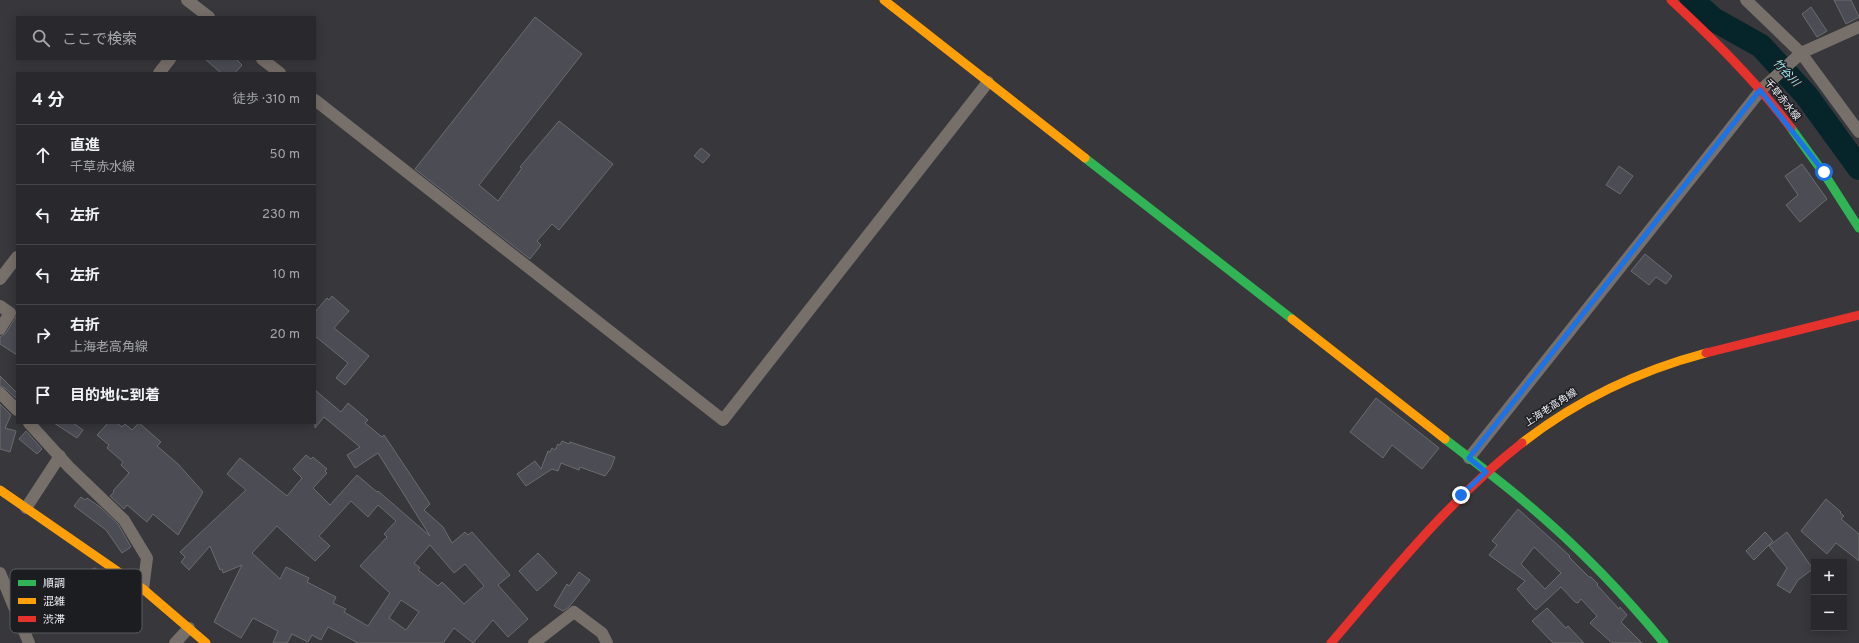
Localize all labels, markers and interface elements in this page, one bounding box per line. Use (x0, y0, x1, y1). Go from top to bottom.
search box (16, 16, 316, 60)
icon: search (30, 27, 52, 49)
text: ここで検索 (62, 31, 137, 50)
water label: 竹谷川 (1770, 56, 1803, 91)
street label: 千草赤水線 (1761, 76, 1803, 124)
text: 4 分 (32, 90, 64, 112)
text: 徒歩 · 310 m (233, 92, 300, 108)
text: 直進 (70, 137, 100, 156)
icon: ahead (32, 144, 54, 166)
text: 50 m (270, 147, 300, 163)
text: 千草赤水線 (70, 160, 135, 176)
route start (1815, 163, 1833, 181)
icon: left (32, 204, 54, 226)
text: 左折 (70, 207, 100, 226)
text: 230 m (262, 207, 300, 223)
icon: left (32, 264, 54, 286)
text: 左折 (70, 267, 100, 286)
text: 10 m (273, 267, 300, 283)
text: 右折 (70, 317, 100, 336)
icon: right (32, 324, 54, 346)
text: 20 m (270, 327, 300, 343)
text: 上海老高角線 (70, 340, 148, 356)
icon: arrive (32, 384, 54, 406)
street label: 上海老高角線 (1522, 386, 1580, 430)
text: 目的地に到着 (70, 387, 160, 406)
route end (1452, 486, 1470, 504)
map controls (1811, 559, 1847, 631)
button: + (1811, 559, 1847, 595)
legend (10, 569, 142, 633)
text: 順調 (43, 577, 65, 591)
text: 混雑 (43, 595, 65, 609)
button: − (1811, 595, 1847, 631)
text: 渋滞 (43, 613, 65, 627)

